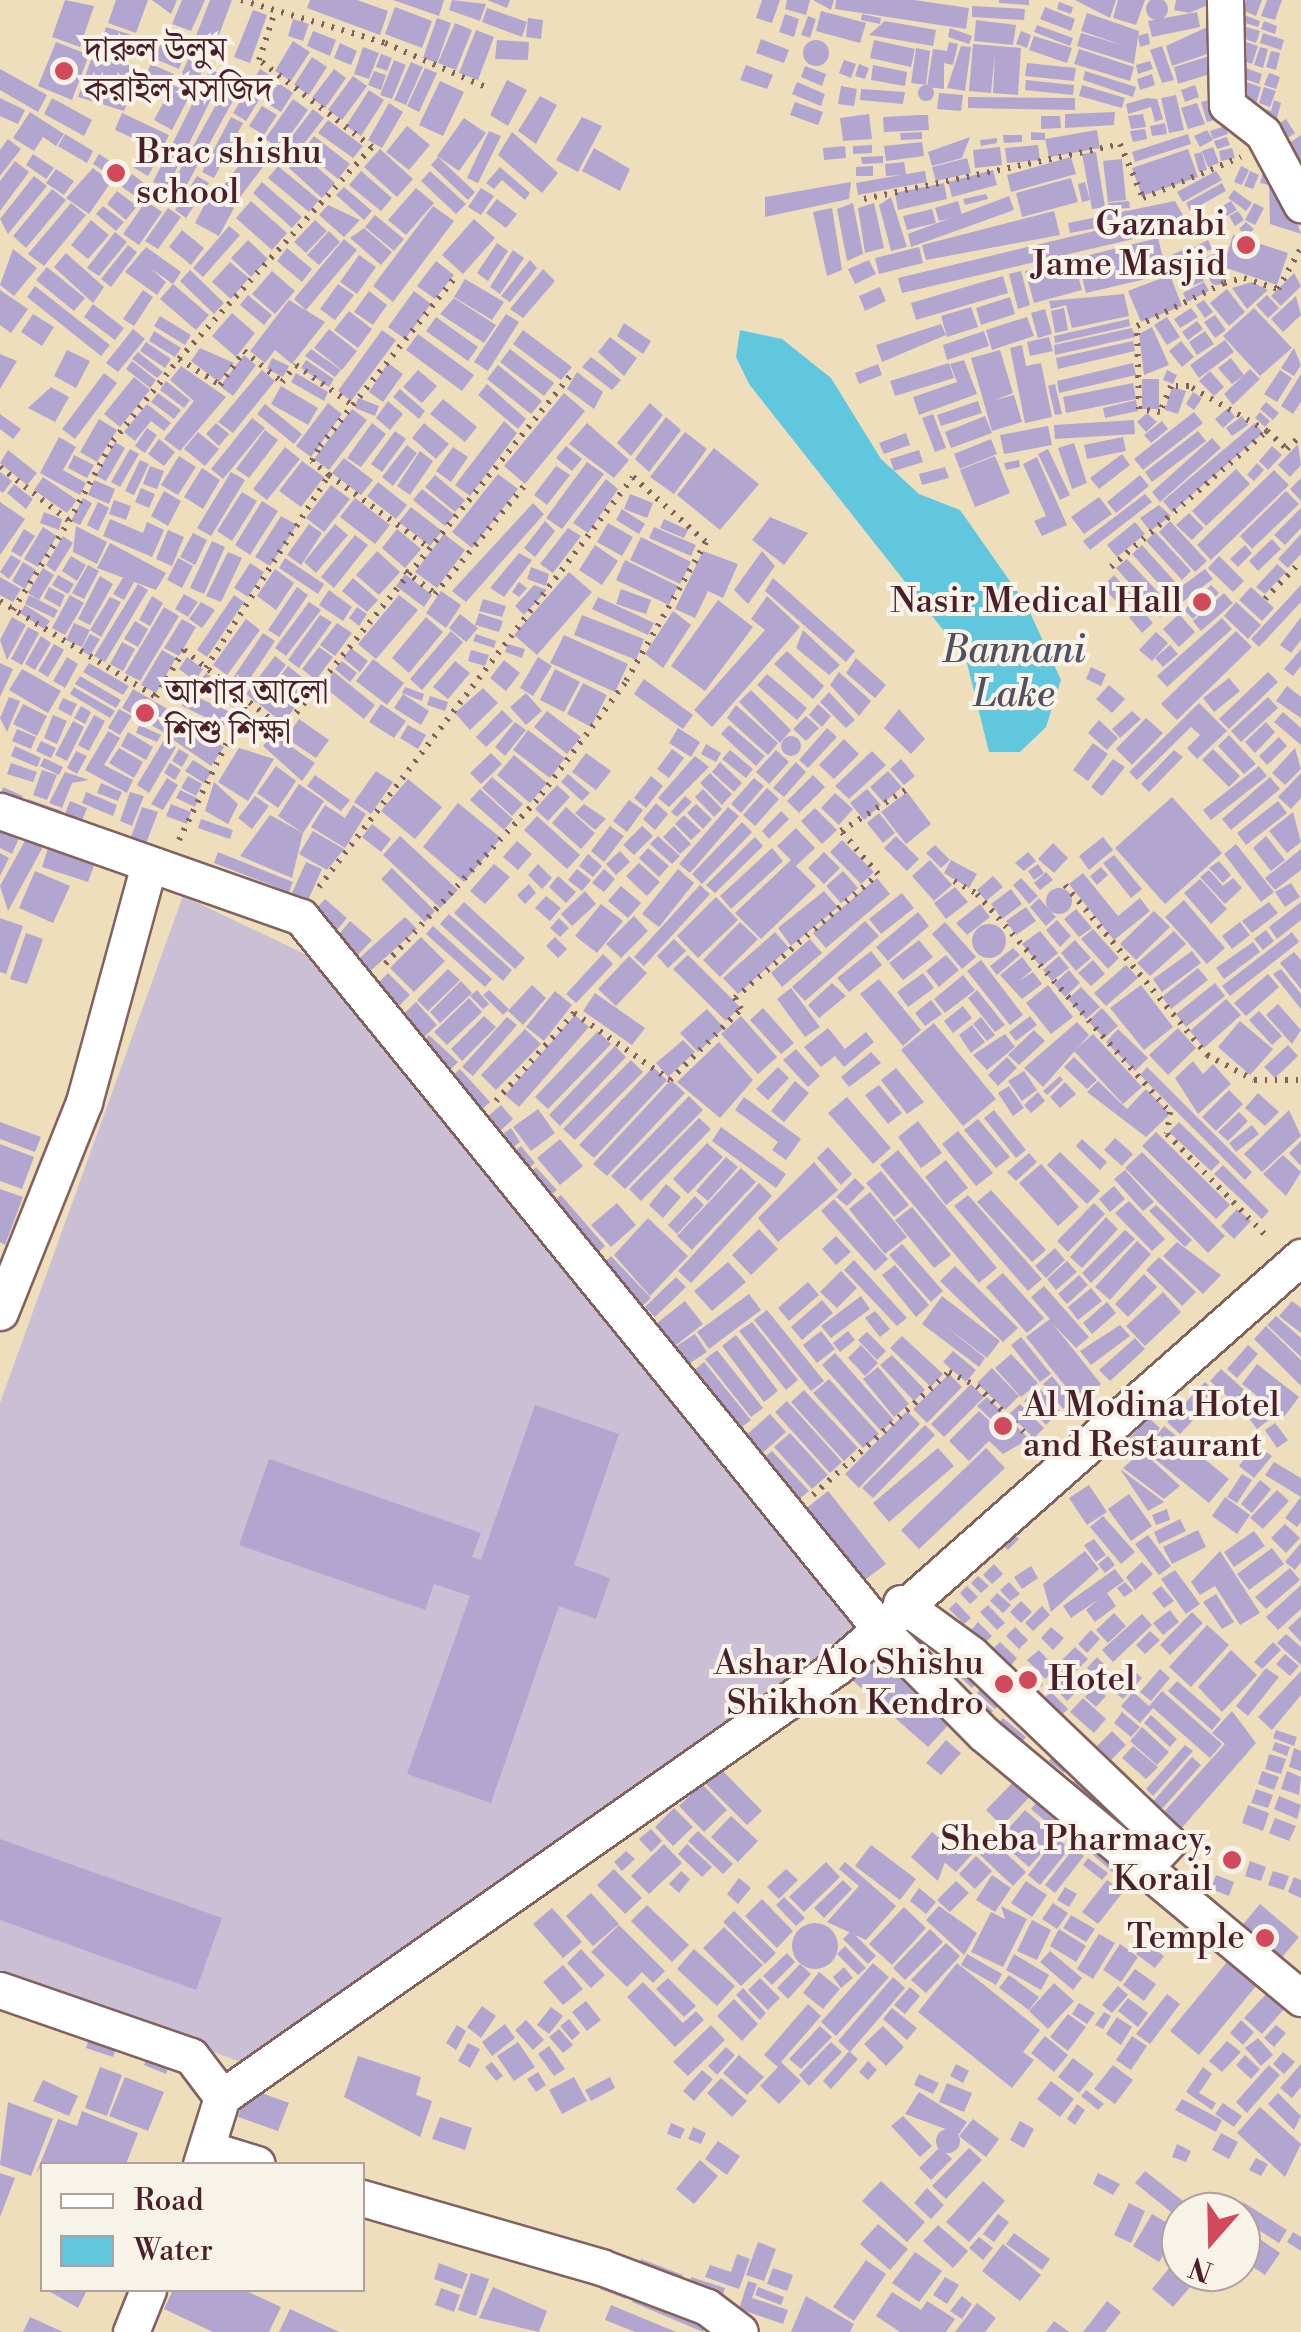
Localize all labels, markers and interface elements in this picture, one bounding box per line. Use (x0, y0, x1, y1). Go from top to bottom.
place label: দারুল উলুম করাইল মসজিদ (84, 30, 272, 112)
marker: দারুল উলুম করাইল মসজিদ (53, 60, 75, 82)
place label: Brac shishu school (136, 132, 322, 214)
marker: Brac shishu school (105, 162, 127, 184)
place label: Gaznabi Jame Masjid (1031, 204, 1226, 286)
marker: Gaznabi Jame Masjid (1235, 234, 1257, 256)
place label: Nasir Medical Hall (890, 581, 1182, 623)
marker: Nasir Medical Hall (1191, 591, 1213, 613)
water label: Bannani Lake (942, 628, 1086, 718)
place label: আশার আলো শিশু শিক্ষা (165, 672, 329, 754)
marker: আশার আলো শিশু শিক্ষা (134, 702, 156, 724)
place label: Al Modina Hotel and Restaurant (1023, 1385, 1280, 1467)
marker: Al Modina Hotel and Restaurant (992, 1415, 1014, 1437)
place label: Ashar Alo Shishu Shikhon Kendro (714, 1643, 984, 1725)
place label: Hotel (1048, 1659, 1136, 1701)
marker: Hotel (1017, 1669, 1039, 1691)
marker: Ashar Alo Shishu Shikhon Kendro (993, 1673, 1015, 1695)
place label: Sheba Pharmacy, Korail (940, 1819, 1212, 1901)
marker: Sheba Pharmacy, Korail (1221, 1849, 1243, 1871)
place label: Temple (1127, 1917, 1245, 1959)
marker: Temple (1254, 1927, 1276, 1949)
legend (40, 2162, 365, 2292)
text: Road (134, 2182, 204, 2220)
north arrow (1161, 2192, 1261, 2292)
text: Water (134, 2232, 213, 2270)
text: N (1185, 2249, 1218, 2289)

